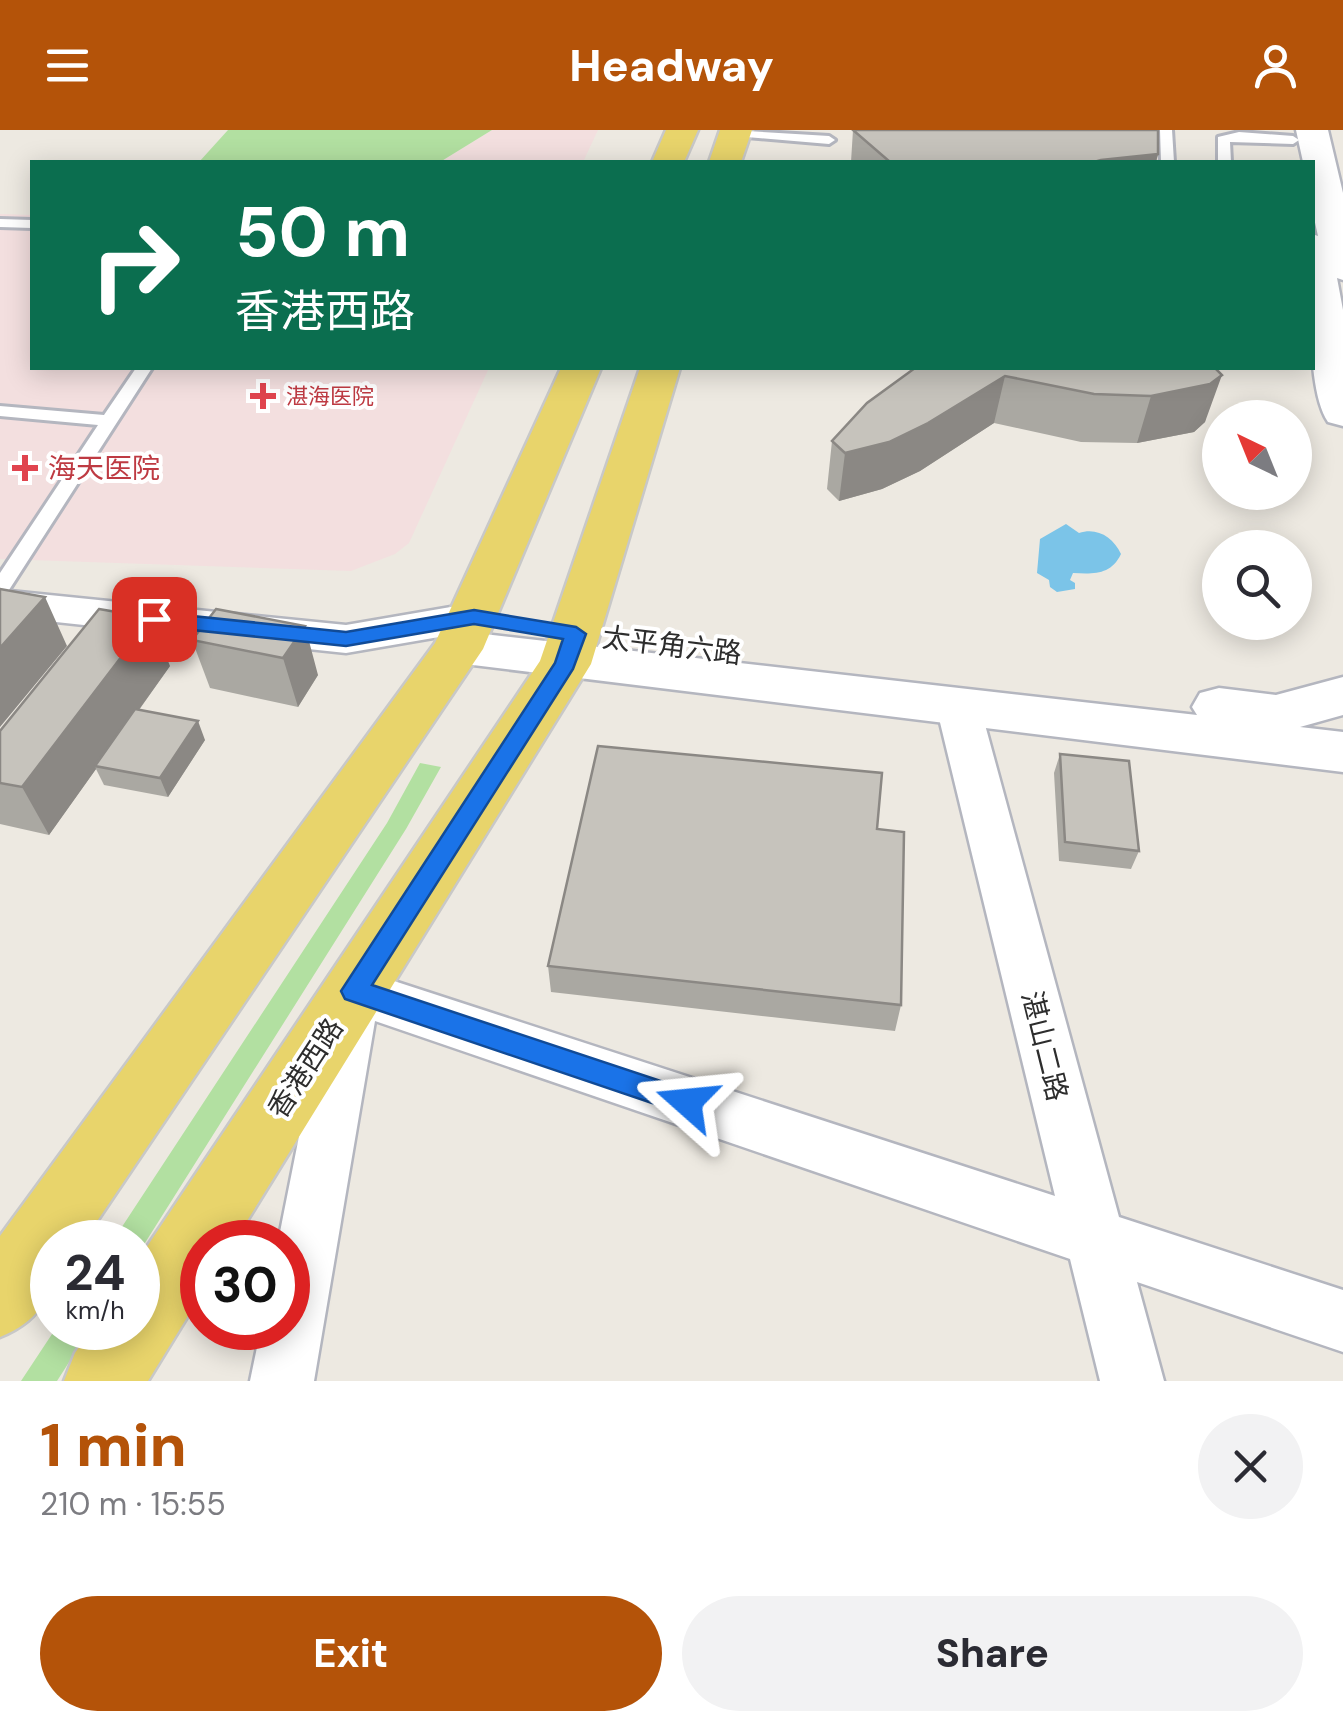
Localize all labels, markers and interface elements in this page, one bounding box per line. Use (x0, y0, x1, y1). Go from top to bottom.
text: Headway (569, 36, 774, 95)
icon: menu (40, 38, 95, 93)
icon: person (1248, 38, 1303, 93)
text: 50 m (235, 187, 410, 278)
icon: right (70, 200, 200, 330)
text: 香港西路 (235, 282, 415, 341)
place label: 湛海医院 (286, 382, 374, 411)
marker: 湛海医院 (250, 383, 276, 409)
north arrow (1202, 400, 1312, 510)
map controls (1202, 400, 1312, 640)
place label: 海天医院 (48, 450, 160, 487)
marker: 海天医院 (12, 455, 38, 481)
button: search (1202, 530, 1312, 640)
pin (112, 577, 197, 662)
icon: arrive (127, 592, 182, 647)
street label: 太平角六路 (600, 619, 744, 672)
street label: 湛山二路 (1013, 987, 1076, 1105)
street label: 香港西路 (259, 1011, 351, 1125)
position arrow (635, 1050, 739, 1154)
speed limit sign: 30 (180, 1220, 310, 1350)
text: 24 (65, 1240, 126, 1306)
text: km/h (65, 1294, 125, 1327)
text: 1 min (40, 1406, 187, 1485)
button: close (1198, 1414, 1303, 1519)
text: 210 m · 15:55 (40, 1483, 226, 1525)
button: Exit (40, 1596, 662, 1711)
button: Share (682, 1596, 1303, 1711)

